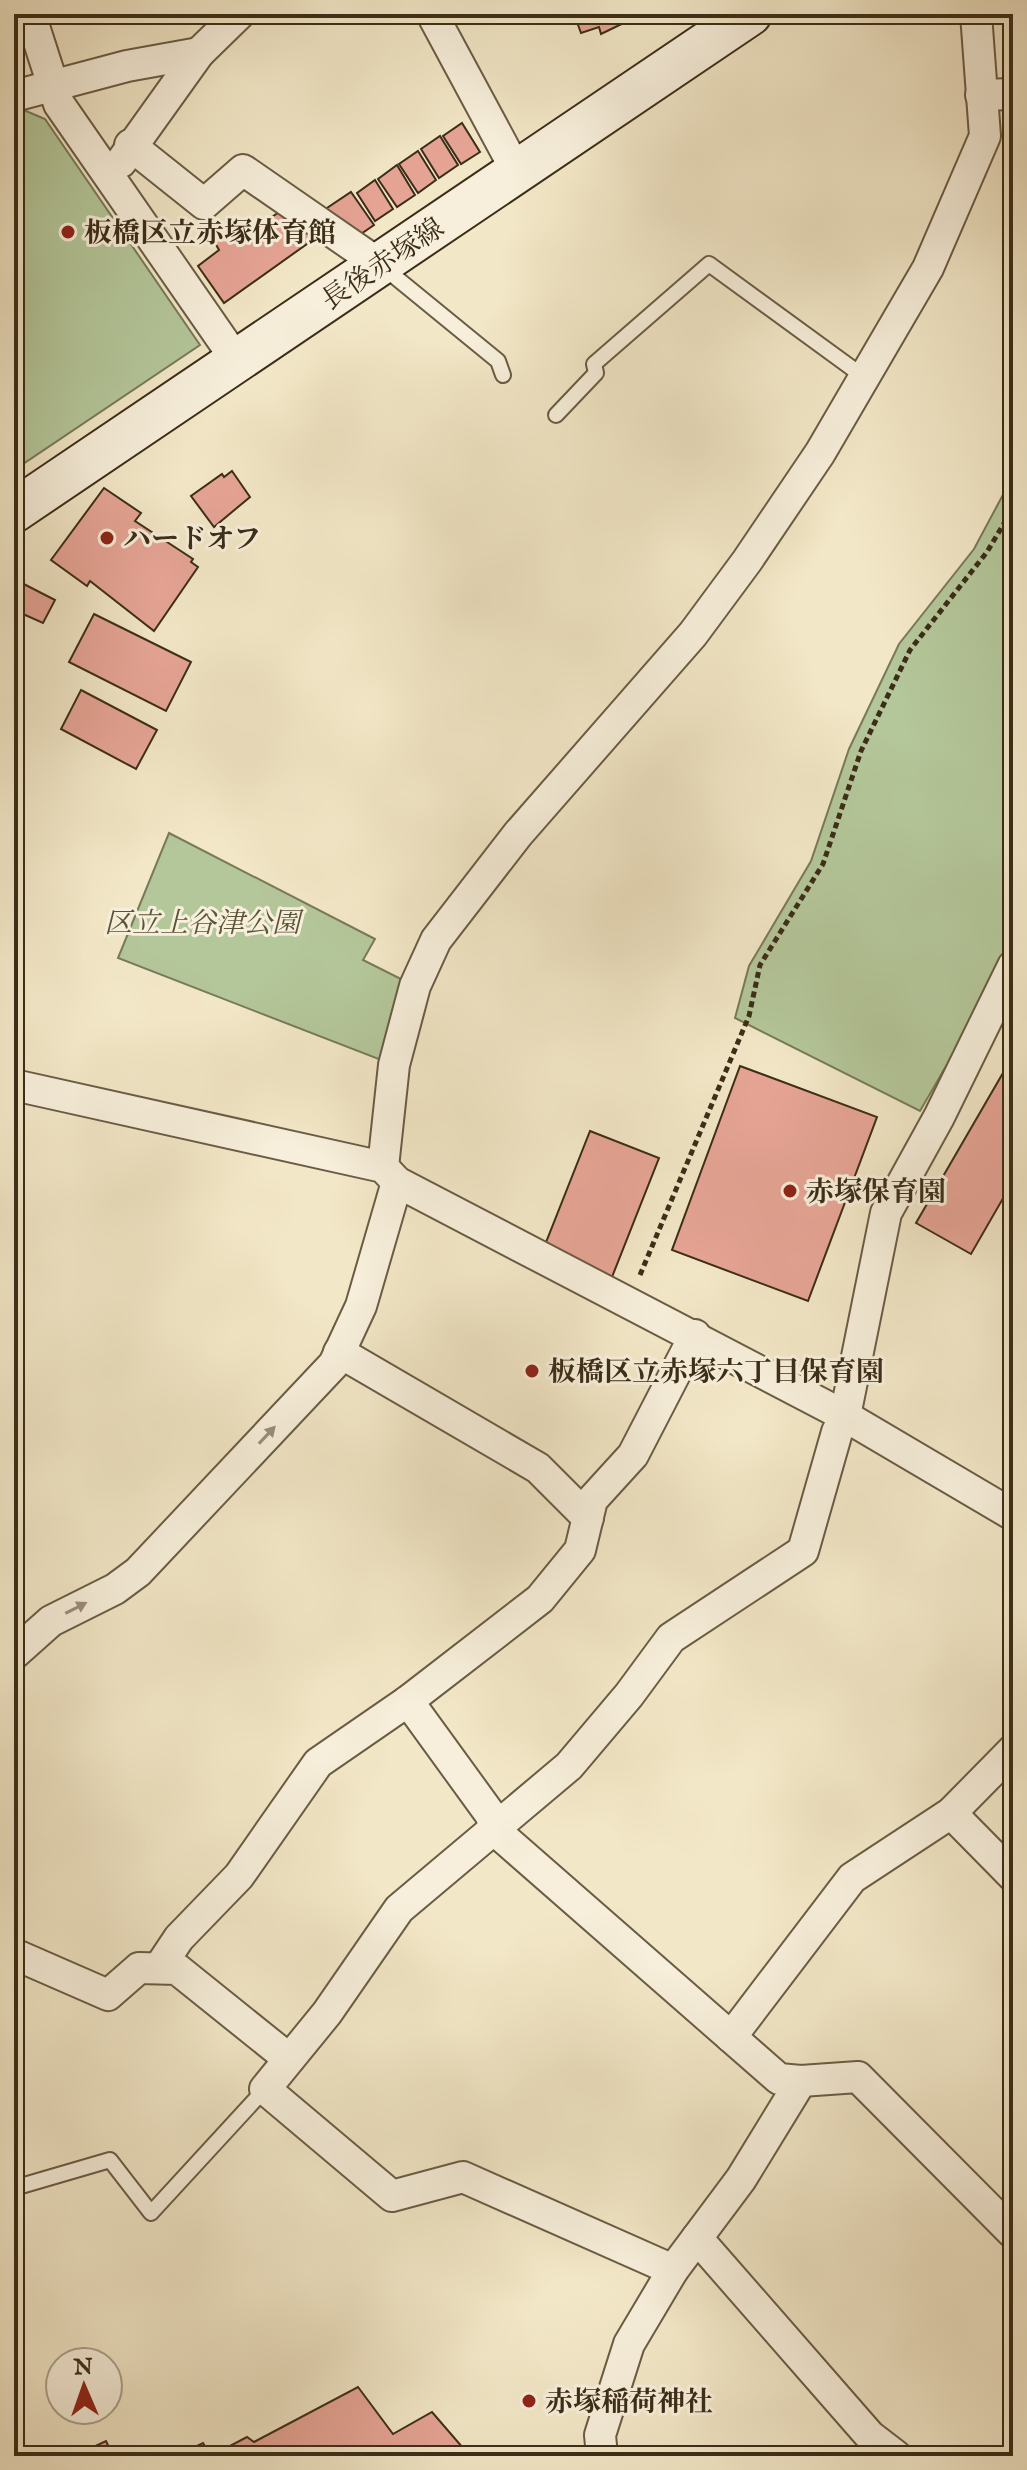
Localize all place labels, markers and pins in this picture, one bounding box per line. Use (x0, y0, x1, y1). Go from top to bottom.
place label: 板橋区立赤塚体育館 (84, 217, 336, 252)
marker: 板橋区立赤塚体育館 (59, 223, 77, 241)
place label: ハードオフ (123, 523, 261, 558)
marker: ハードオフ (98, 529, 116, 547)
place label: 赤塚保育園 (806, 1176, 946, 1211)
marker: 赤塚保育園 (781, 1182, 799, 1200)
place label: 板橋区立赤塚六丁目保育園 (548, 1356, 884, 1391)
marker: 板橋区立赤塚六丁目保育園 (523, 1362, 541, 1380)
place label: 赤塚稲荷神社 (545, 2386, 713, 2421)
marker: 赤塚稲荷神社 (520, 2392, 538, 2410)

